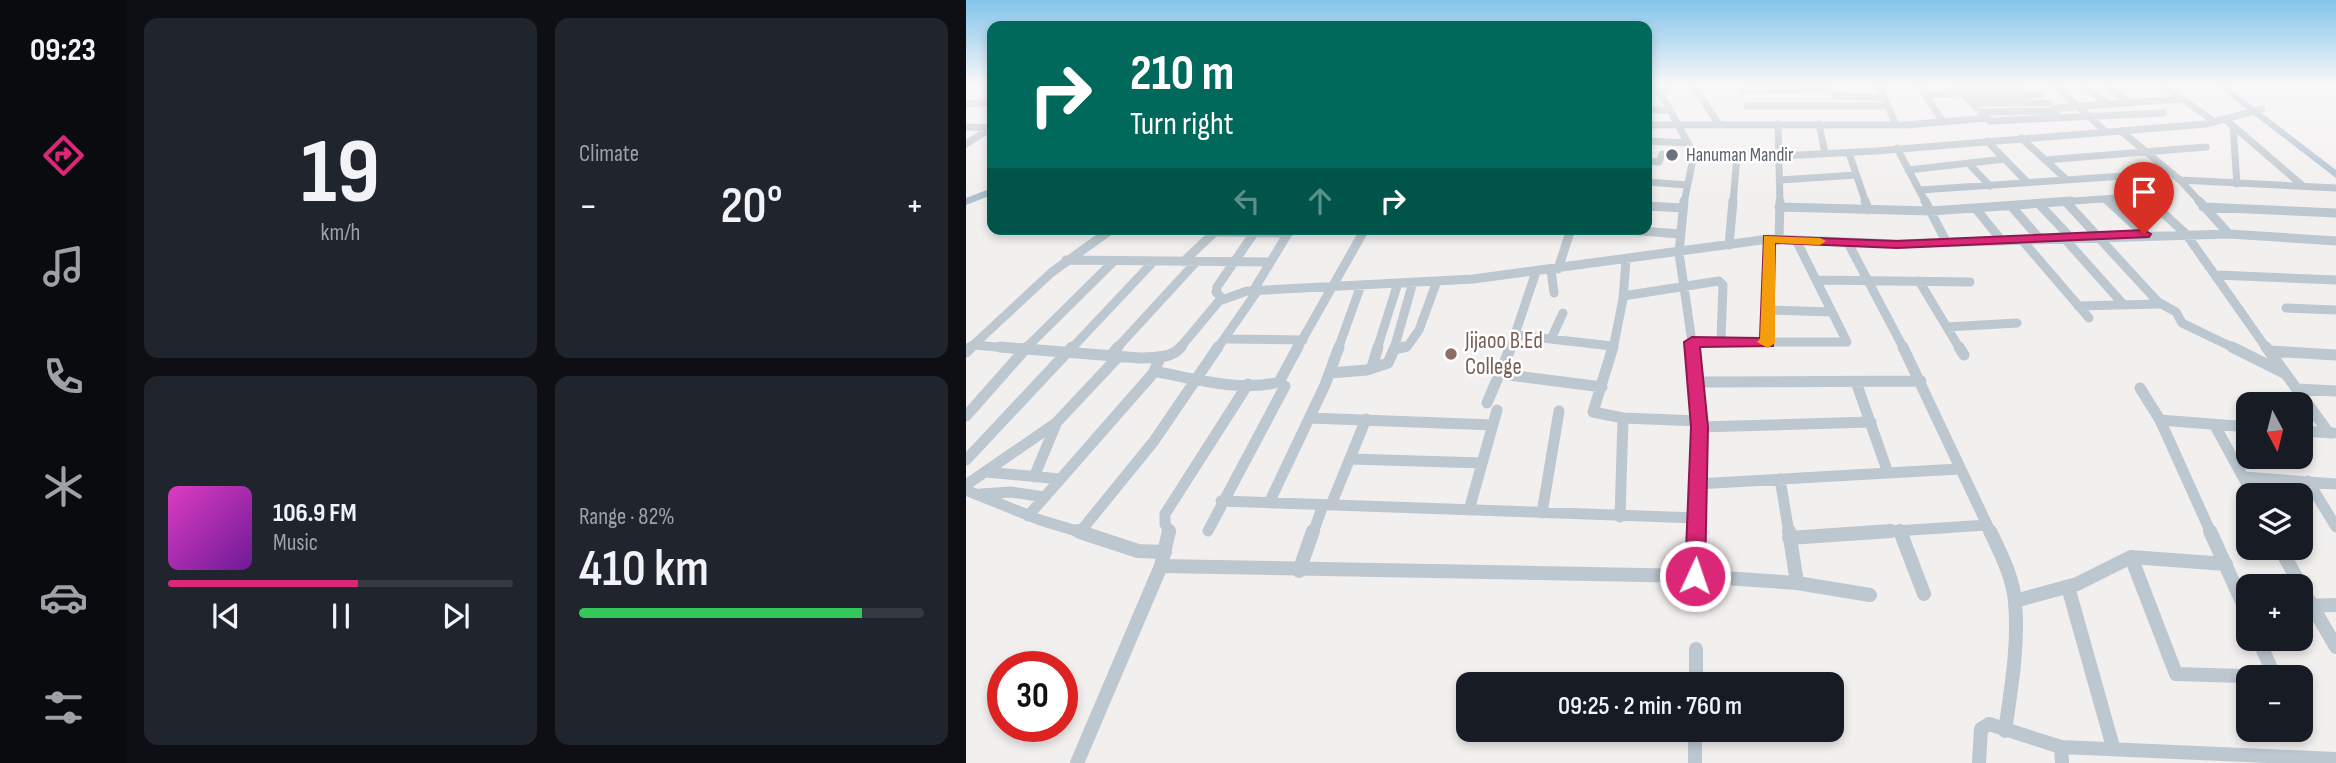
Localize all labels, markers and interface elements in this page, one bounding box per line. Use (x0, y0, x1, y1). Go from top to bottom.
text: 09:23 (30, 31, 96, 70)
text: 210 m (1130, 45, 1234, 104)
icon: right (1015, 49, 1106, 140)
text: Turn right (1130, 105, 1234, 144)
text: 19 (301, 119, 380, 228)
icon: directions (39, 131, 88, 180)
text: Climate (579, 140, 639, 168)
place label: Hanuman Mandir (1686, 144, 1794, 167)
marker: Hanuman Mandir (1664, 147, 1680, 163)
pin (2114, 162, 2174, 234)
icon: arrive (2125, 173, 2163, 211)
text: 20° (720, 175, 783, 238)
icon: left (1228, 182, 1266, 220)
icon: ahead (1301, 182, 1339, 220)
icon: right (1374, 182, 1412, 220)
text: − (579, 184, 598, 229)
text: + (905, 184, 924, 229)
text: km/h (321, 219, 360, 247)
icon: music (39, 242, 88, 291)
place label: Jijaoo B.Ed College (1464, 327, 1543, 381)
marker: Jijaoo B.Ed College (1443, 346, 1459, 362)
icon: phone (39, 352, 88, 401)
north arrow (2236, 392, 2314, 469)
map controls (2236, 392, 2313, 742)
icon: climate (39, 462, 88, 511)
button: layers (2236, 483, 2313, 560)
text: 106.9 FM (273, 498, 357, 529)
text: Range · 82% (579, 503, 675, 531)
text: Music (273, 529, 318, 557)
text: 410 km (579, 538, 709, 601)
position arrow (1658, 539, 1732, 613)
icon: car (39, 573, 88, 622)
button: + (2236, 574, 2313, 651)
icon: previous (207, 597, 245, 635)
icon: pause (322, 597, 360, 635)
icon: next (437, 597, 475, 635)
speed limit sign: 30 (987, 651, 1078, 742)
button: − (2236, 665, 2313, 742)
icon: filters (39, 683, 88, 732)
text: 09:25 · 2 min · 760 m (1558, 691, 1742, 722)

